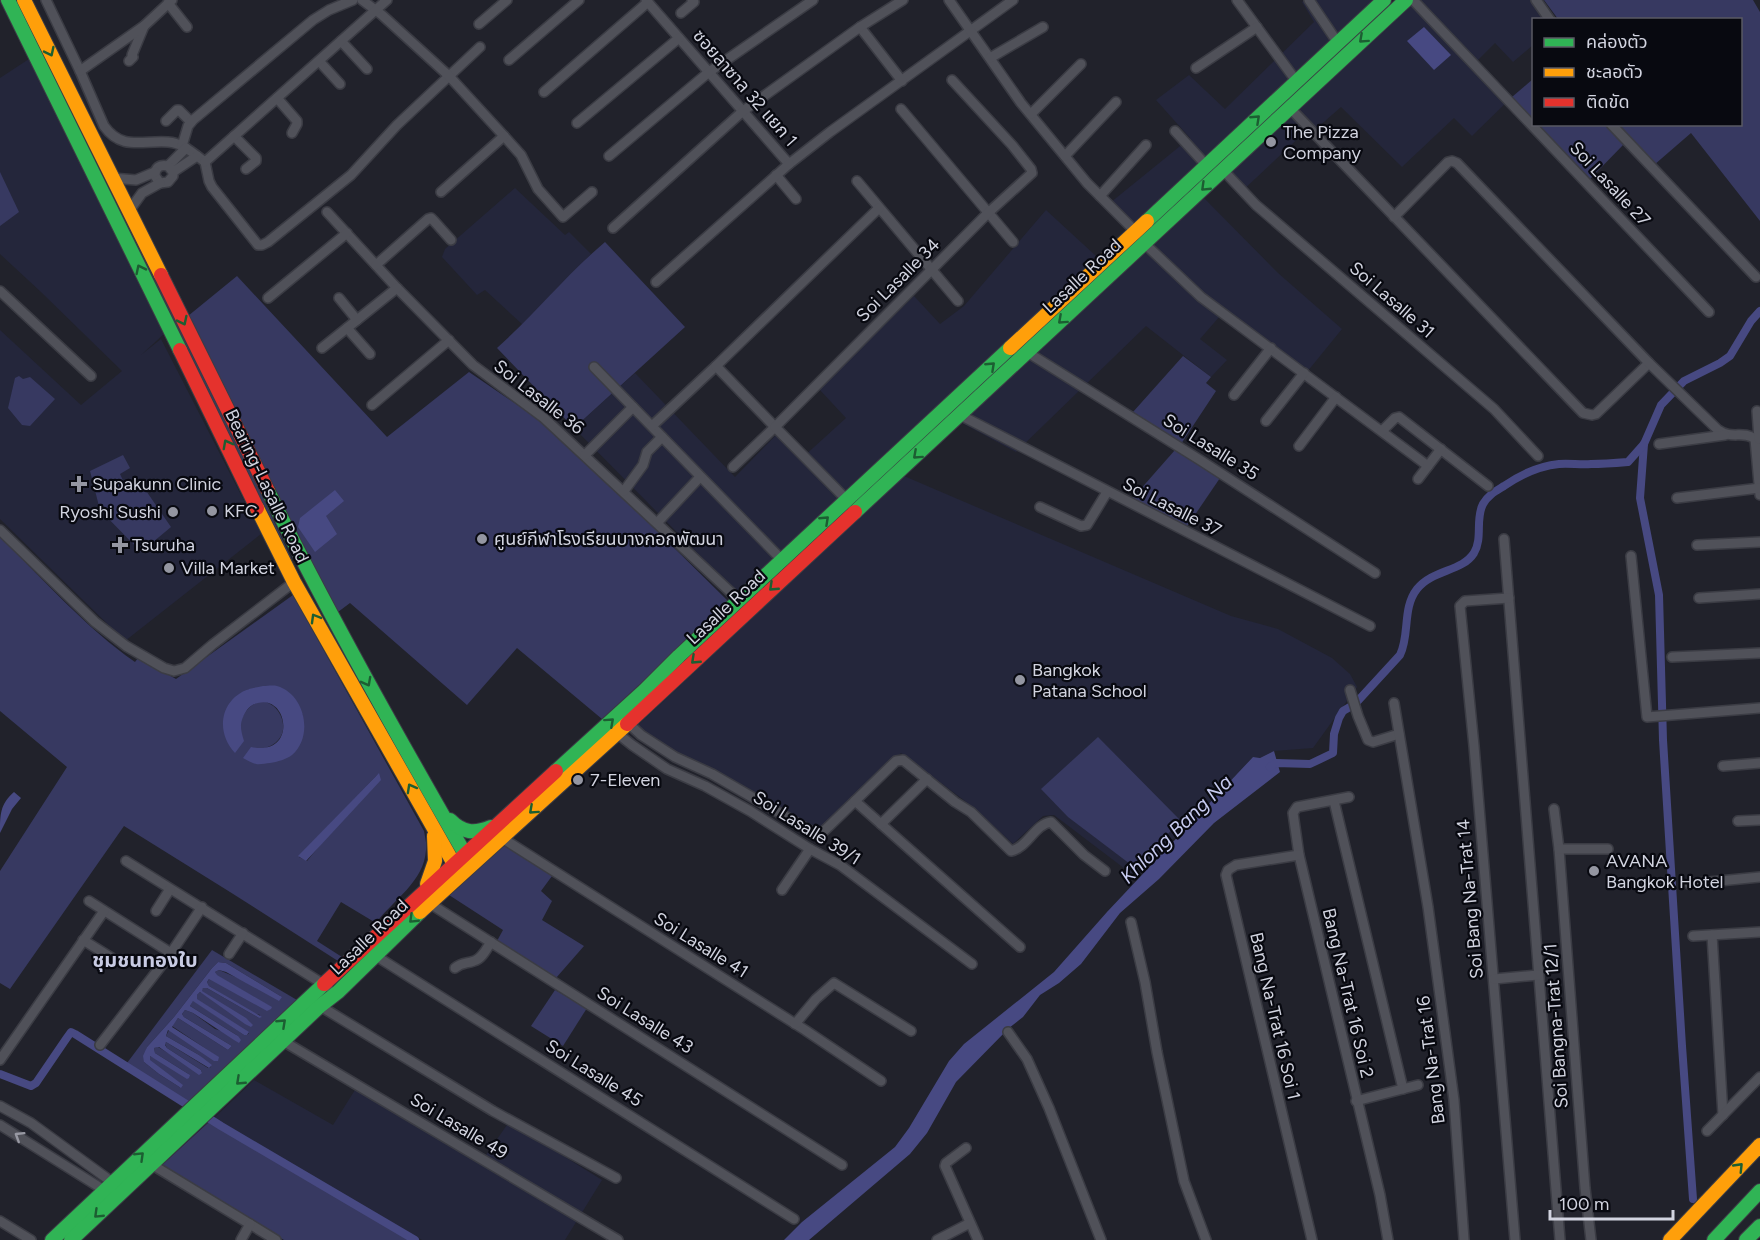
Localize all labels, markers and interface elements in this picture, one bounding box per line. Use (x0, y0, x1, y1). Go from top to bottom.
legend (1532, 18, 1742, 126)
street label: ซอยลาซาล 32 แยก 1 (688, 25, 802, 151)
text: คล่องตัว (1586, 31, 1648, 53)
one-way arrow (1359, 32, 1370, 43)
one-way arrow (43, 46, 54, 57)
text: ชะลอตัว (1586, 61, 1643, 83)
text: ติดขัด (1586, 91, 1629, 113)
one-way arrow (1250, 115, 1260, 126)
place label: The Pizza Company (1283, 121, 1361, 164)
marker: The Pizza Company (1264, 135, 1278, 149)
street label: Soi Lasalle 27 (1565, 137, 1655, 231)
one-way arrow (1201, 180, 1212, 191)
street label: Soi Lasalle 34 (852, 234, 944, 326)
street label: Lasalle Road (1038, 234, 1126, 318)
street label: Soi Lasalle 31 (1345, 257, 1439, 343)
one-way arrow (136, 265, 148, 276)
one-way arrow (1058, 313, 1069, 324)
one-way arrow (176, 315, 188, 326)
street label: Soi Lasalle 36 (490, 355, 588, 439)
one-way arrow (984, 362, 994, 373)
street label: Bearing-Lasalle Road (220, 406, 314, 566)
street label: Soi Lasalle 35 (1159, 409, 1263, 485)
one-way arrow (223, 440, 234, 450)
one-way arrow (913, 448, 924, 459)
place label: Supakunn Clinic (92, 473, 222, 495)
street label: Soi Lasalle 37 (1119, 473, 1225, 541)
marker: Supakunn Clinic (70, 475, 88, 493)
place label: KFC (224, 500, 258, 522)
place label: Ryoshi Sushi (59, 501, 161, 523)
marker: KFC (205, 504, 219, 518)
marker: Ryoshi Sushi (166, 505, 180, 519)
one-way arrow (818, 516, 829, 527)
place label: ศูนย์กีฬาโรงเรียนบางกอกพัฒนา (494, 528, 724, 551)
marker: ศูนย์กีฬาโรงเรียนบางกอกพัฒนา (475, 532, 489, 546)
place label: Tsuruha (132, 534, 195, 556)
marker: Tsuruha (113, 538, 127, 552)
place label: Villa Market (181, 557, 275, 579)
marker: Villa Market (162, 561, 176, 575)
street label: Lasalle Road (682, 565, 770, 649)
one-way arrow (770, 580, 780, 591)
one-way arrow (310, 614, 322, 624)
one-way arrow (691, 653, 702, 664)
place label: Bangkok Patana School (1032, 659, 1147, 702)
marker: Bangkok Patana School (1013, 673, 1027, 687)
one-way arrow (360, 676, 371, 686)
one-way arrow (603, 718, 613, 729)
place label: 7-Eleven (590, 769, 660, 791)
water label: Khlong Bang Na (1115, 769, 1237, 888)
marker: 7-Eleven (571, 773, 585, 787)
one-way arrow (406, 784, 418, 794)
street label: Soi Lasalle 39/1 (749, 786, 865, 870)
one-way arrow (529, 802, 540, 813)
street label: Soi Bang Na-Trat 14 (1452, 818, 1488, 980)
place label: AVANA Bangkok Hotel (1606, 850, 1723, 893)
marker: AVANA Bangkok Hotel (1587, 864, 1601, 878)
street label: Lasalle Road (325, 894, 413, 980)
street label: Bang Na-Trat 16 Soi 2 (1318, 906, 1378, 1080)
street label: Soi Lasalle 41 (650, 907, 752, 983)
one-way arrow (410, 912, 420, 923)
street label: Bang Na-Trat 16 Soi 1 (1245, 930, 1305, 1102)
street label: Soi Bangna-Trat 12/1 (1539, 943, 1573, 1109)
district label: ชุมชนทองใบ (92, 948, 198, 972)
street label: Soi Lasalle 43 (593, 982, 697, 1058)
street label: Bang Na-Trat 16 (1412, 995, 1450, 1125)
one-way arrow (275, 1019, 286, 1030)
street label: Soi Lasalle 45 (542, 1035, 646, 1111)
one-way arrow (236, 1074, 247, 1085)
street label: Soi Lasalle 49 (406, 1088, 512, 1164)
one-way arrow (15, 1132, 25, 1144)
one-way arrow (133, 1152, 144, 1163)
one-way arrow (1732, 1164, 1743, 1174)
scale bar (1550, 1183, 1673, 1221)
text: 100 m (1559, 1193, 1609, 1215)
one-way arrow (94, 1207, 105, 1218)

